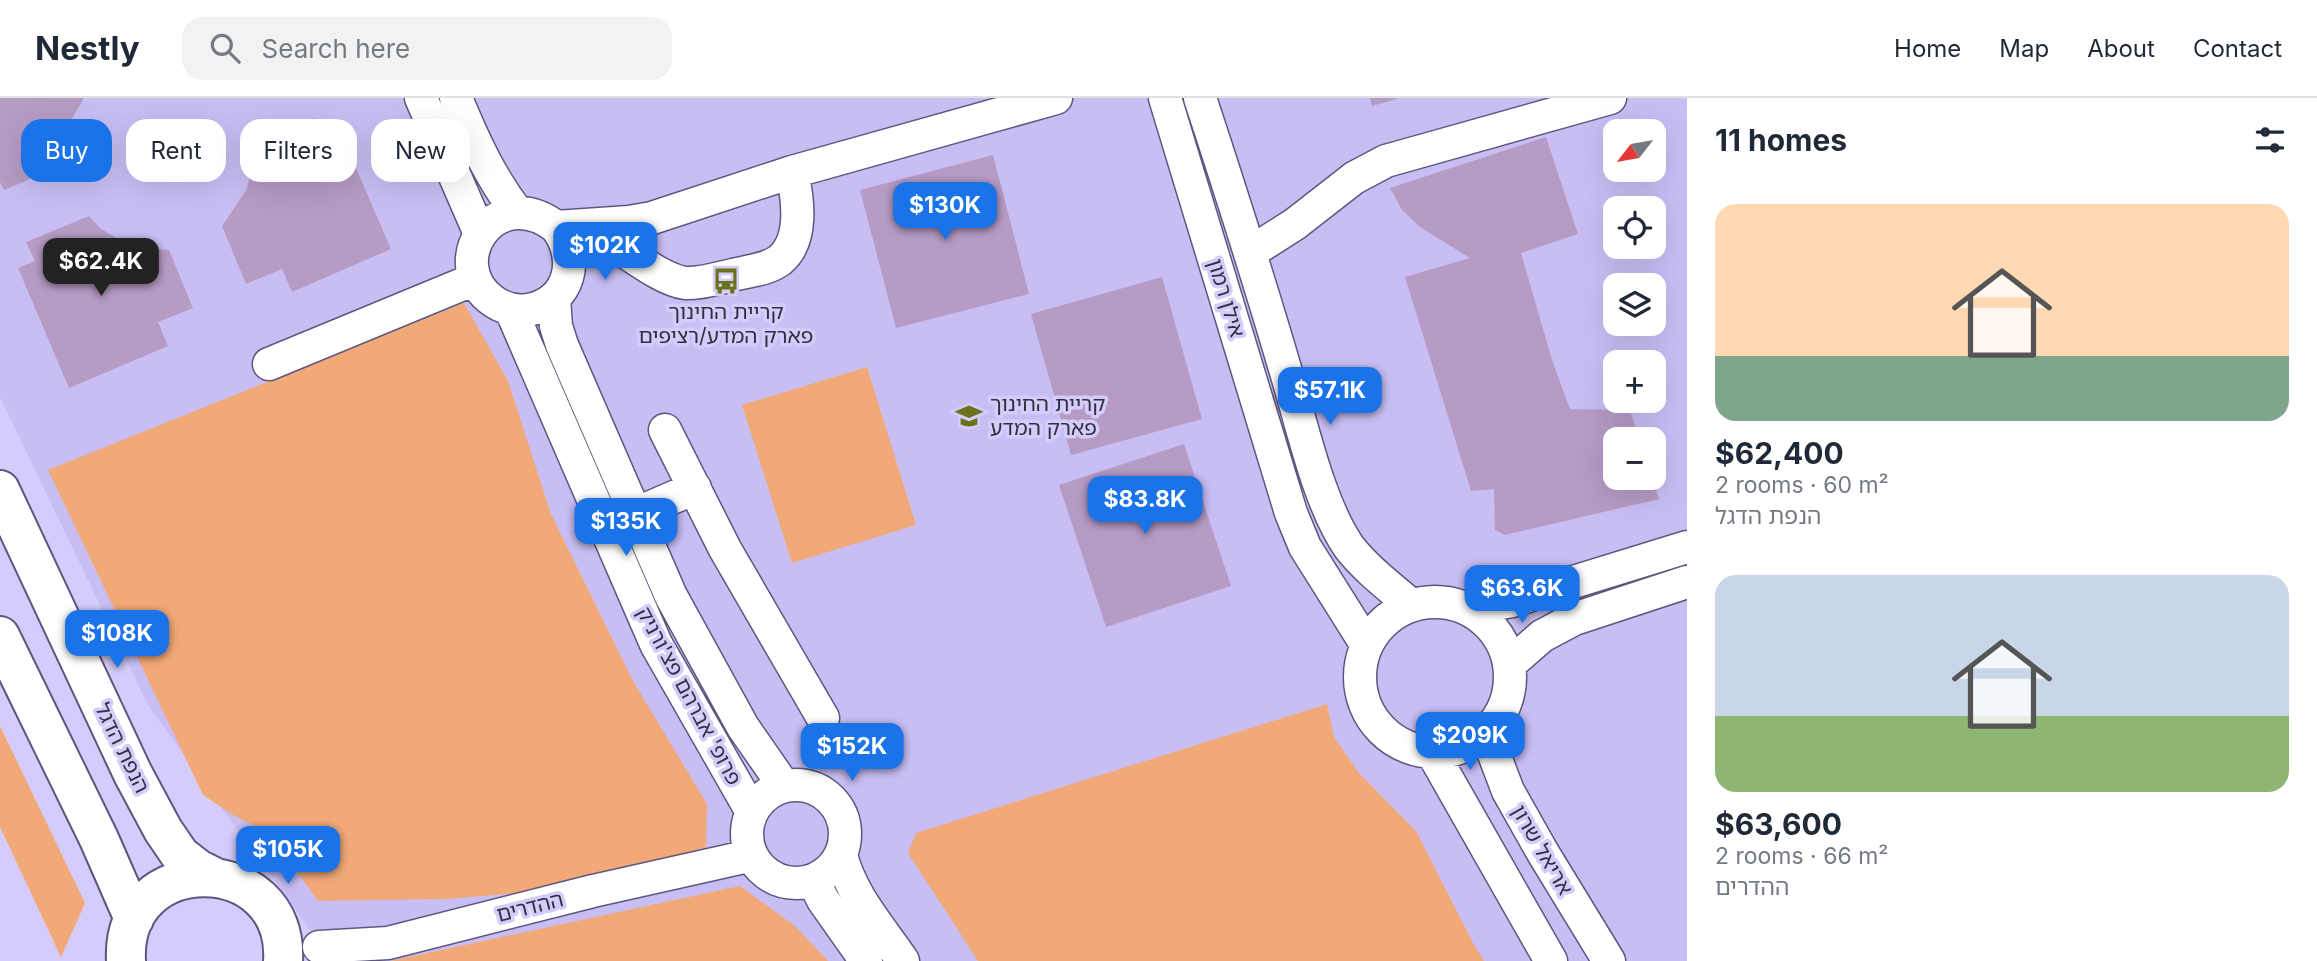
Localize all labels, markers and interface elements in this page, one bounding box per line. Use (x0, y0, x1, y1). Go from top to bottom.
search box (182, 17, 672, 80)
text: Nestly (35, 28, 140, 68)
icon: search (206, 29, 244, 67)
text: Search here (262, 33, 410, 64)
text: Home (1894, 34, 1961, 63)
text: Map (1999, 34, 2049, 63)
text: About (2087, 34, 2155, 63)
text: Contact (2193, 34, 2282, 63)
chip: Buy (21, 119, 112, 182)
chip: Rent (126, 119, 226, 182)
chip: Filters (240, 119, 357, 182)
chip: New (371, 119, 470, 182)
north arrow (1603, 119, 1666, 182)
map controls (1603, 119, 1666, 490)
icon: filters (2251, 121, 2289, 159)
text: 11 homes (1715, 122, 1847, 158)
pin: $130K (896, 183, 994, 242)
text: $130K (909, 191, 981, 219)
button: locate (1603, 196, 1666, 259)
pin: $102K (556, 222, 654, 282)
text: $102K (569, 231, 641, 259)
pin: $62.4K (44, 238, 158, 298)
text: $62.4K (59, 247, 143, 275)
icon: home (1939, 250, 2065, 376)
street label: אילן רמון (1203, 256, 1250, 340)
bus stop icon: קריית החינוך פארק המדע/רציפים (711, 266, 741, 296)
button: layers (1603, 273, 1666, 336)
place label: קריית החינוך פארק המדע/רציפים (639, 299, 813, 348)
button: + (1603, 350, 1666, 413)
pin: $57.1K (1273, 368, 1387, 427)
text: $57.1K (1294, 376, 1366, 404)
place label: קריית החינוך פארק המדע (990, 391, 1105, 440)
school or university icon: קריית החינוך פארק המדע (954, 401, 984, 431)
button: − (1603, 427, 1666, 490)
text: $62,400 (1715, 435, 1844, 471)
text: 2 rooms · 60 m² (1715, 471, 1889, 499)
pin: $83.8K (1088, 476, 1202, 536)
text: $83.8K (1104, 485, 1186, 513)
pin: $135K (577, 498, 675, 558)
text: הנפת הדגל (1715, 502, 1821, 530)
text: $135K (590, 507, 662, 535)
pin: $63.6K (1465, 566, 1579, 625)
text: $63.6K (1481, 574, 1563, 602)
street label: פרופ' אברהם פצ'ורניק (632, 602, 747, 789)
pin: $108K (68, 610, 166, 670)
text: $108K (81, 619, 153, 647)
icon: home (1939, 621, 2065, 747)
street label: הנפת הדגל (90, 699, 155, 797)
pin: $209K (1421, 712, 1519, 772)
text: $209K (1432, 721, 1508, 749)
pin: $152K (803, 724, 901, 783)
text: $152K (817, 732, 887, 760)
street label: אריאל שרון (1507, 800, 1578, 899)
text: $63,600 (1715, 806, 1842, 842)
pin: $105K (239, 826, 337, 886)
text: $105K (252, 835, 324, 863)
text: 2 rooms · 66 m² (1715, 842, 1889, 870)
text: ההדרים (1715, 873, 1789, 901)
street label: ההדרים (494, 886, 566, 927)

